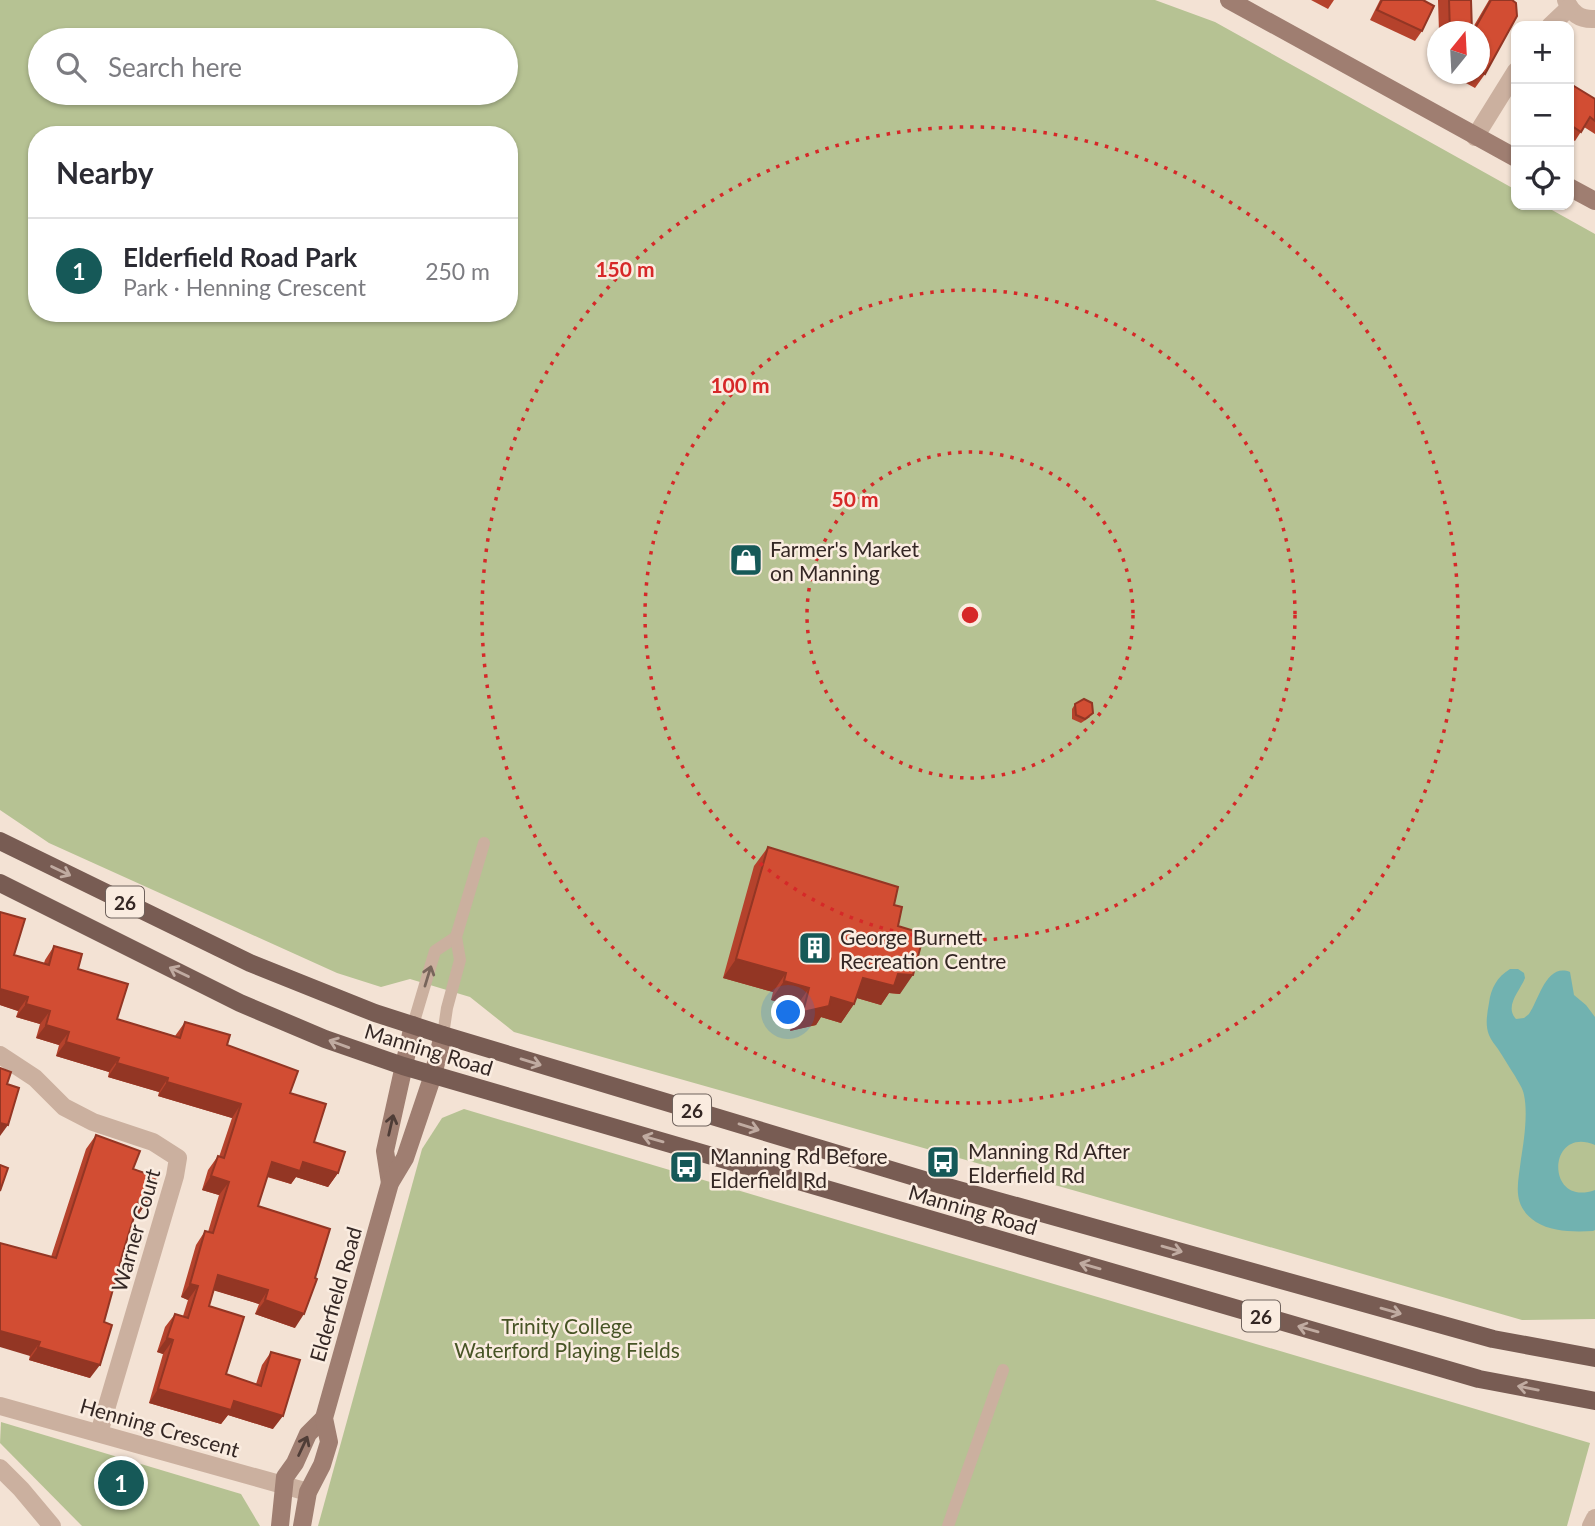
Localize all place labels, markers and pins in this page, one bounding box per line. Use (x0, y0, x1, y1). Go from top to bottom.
place label: Farmer's Market on Manning (770, 536, 919, 585)
shop icon: Farmer's Market on Manning (727, 541, 765, 579)
centre of rings (958, 603, 982, 627)
place label: George Burnett Recreation Centre (840, 924, 1006, 973)
building icon: George Burnett Recreation Centre (796, 929, 834, 967)
place label: Manning Rd After Elderfield Rd (968, 1138, 1130, 1187)
place label: Manning Rd Before Elderfield Rd (710, 1143, 887, 1192)
bus stop icon: Manning Rd After Elderfield Rd (924, 1143, 962, 1181)
bus stop icon: Manning Rd Before Elderfield Rd (667, 1148, 705, 1186)
pin: 1 (98, 1457, 144, 1509)

